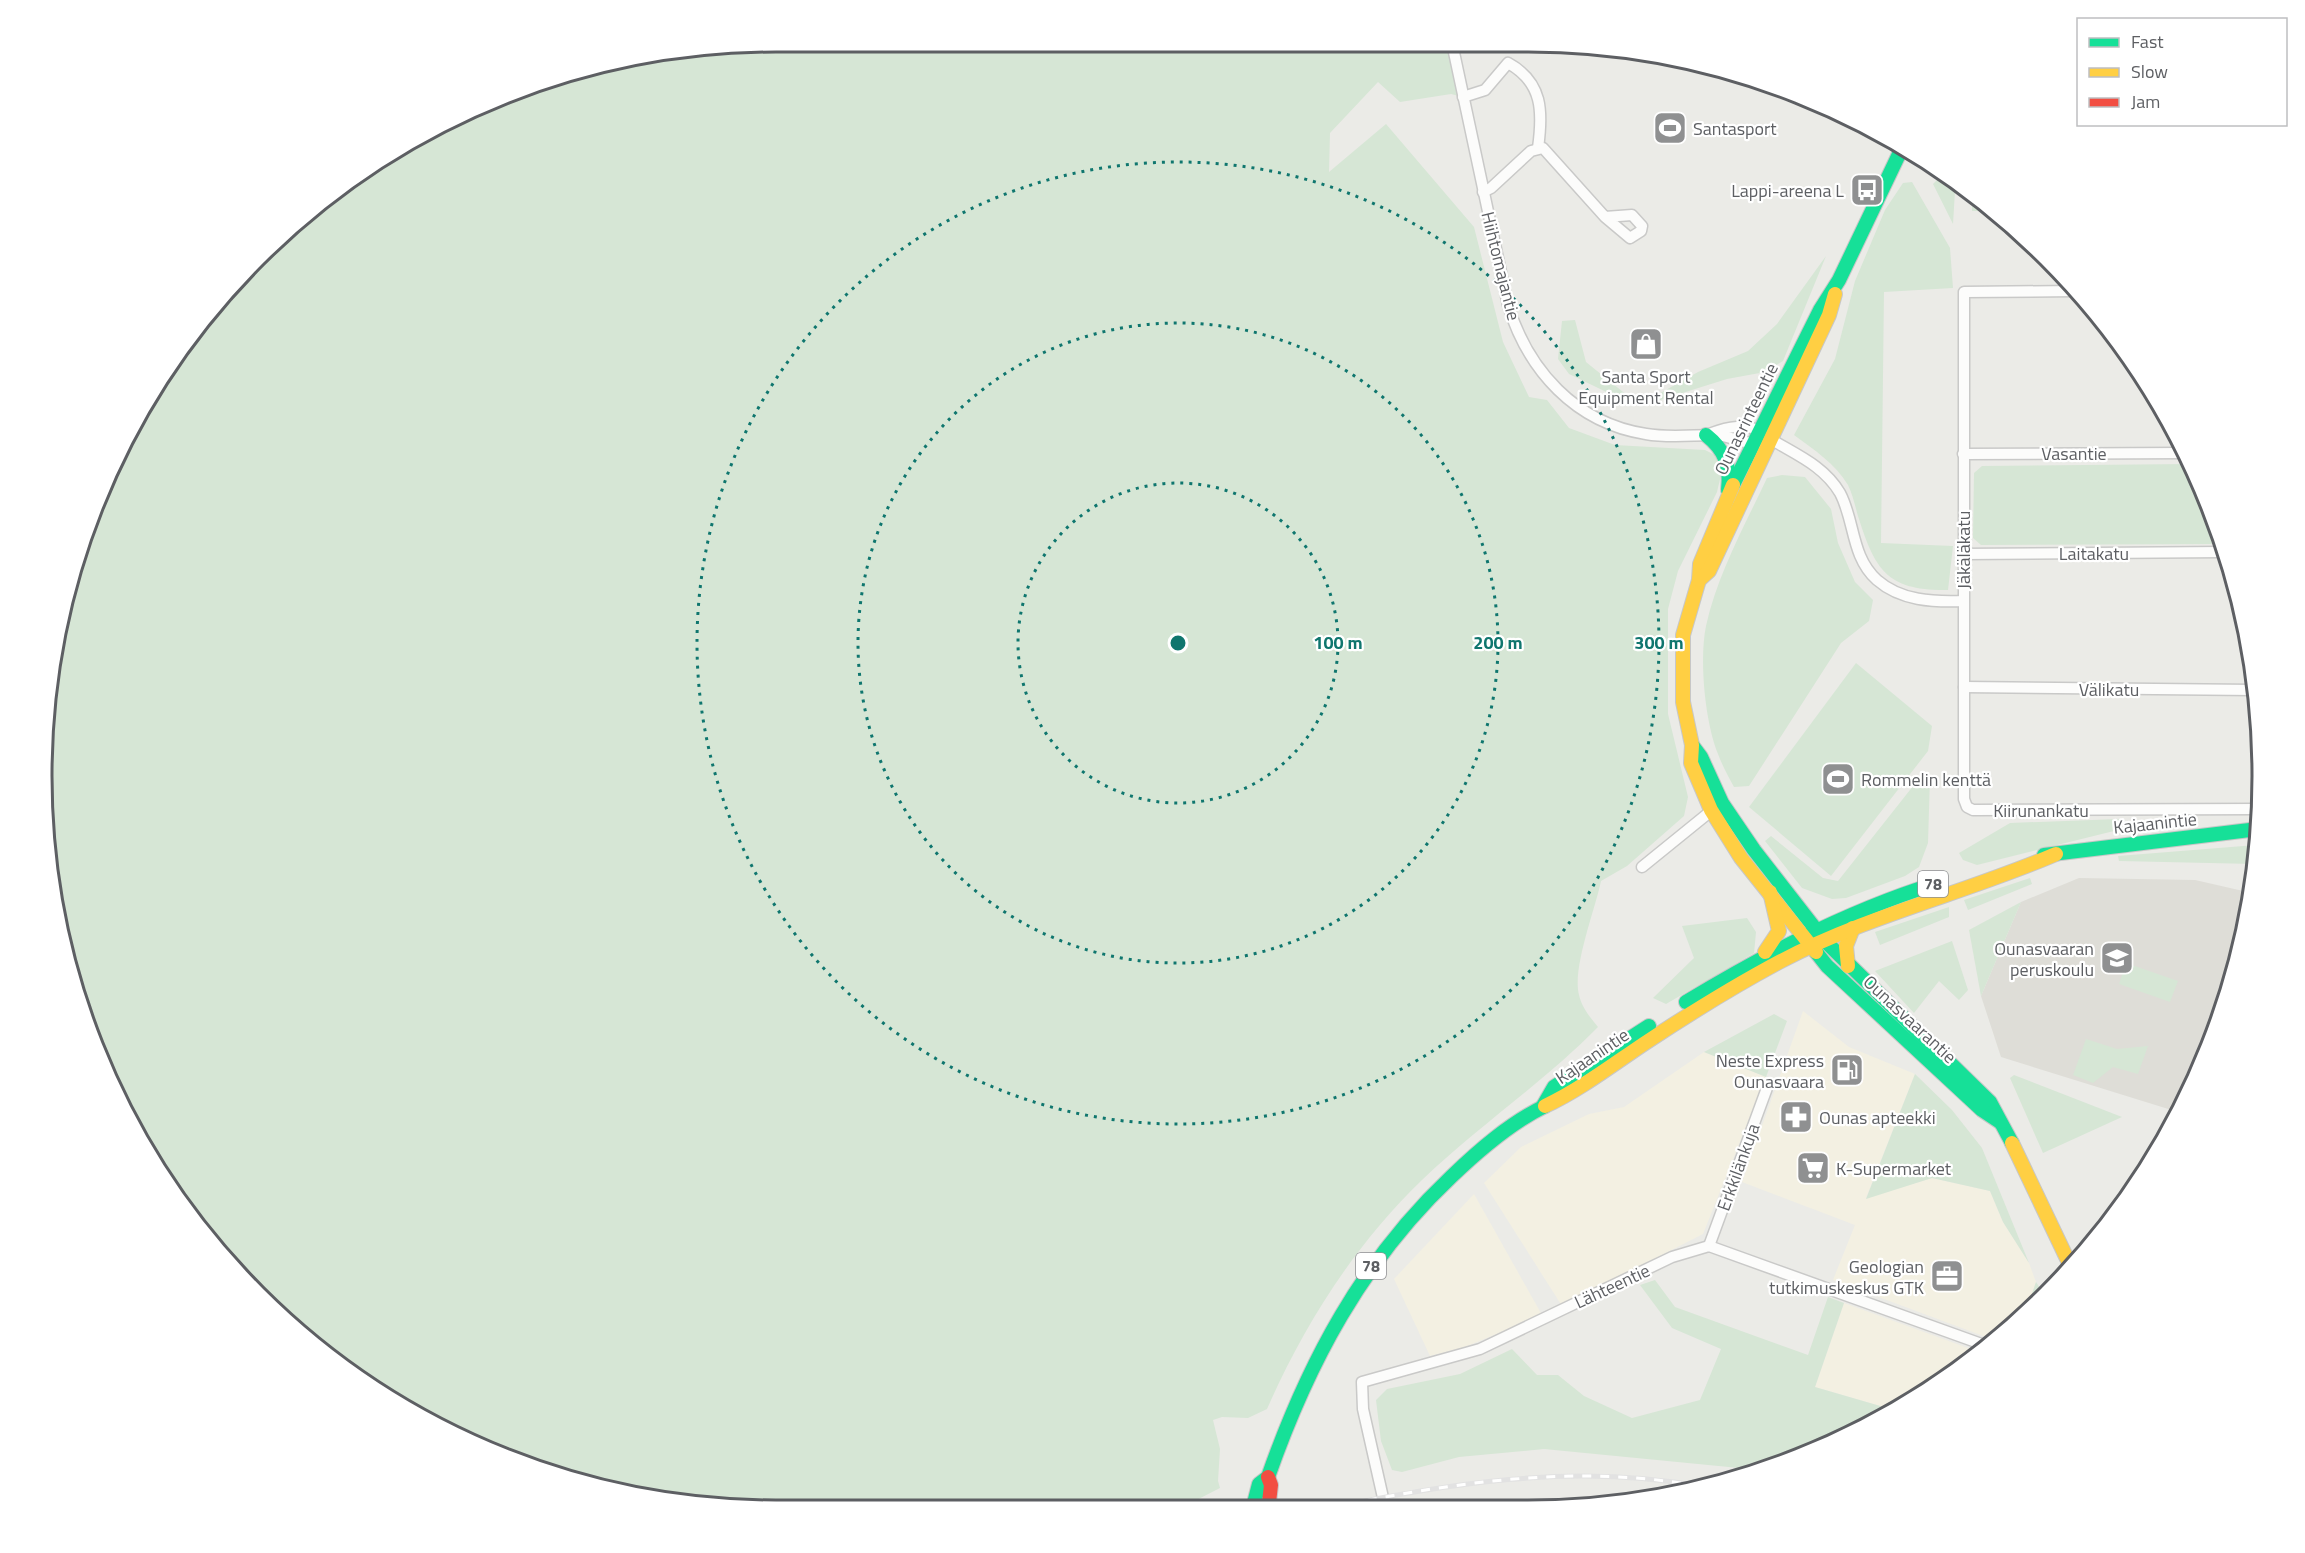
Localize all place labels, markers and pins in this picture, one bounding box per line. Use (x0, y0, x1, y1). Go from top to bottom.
sports icon: Santasport (1652, 110, 1688, 146)
place label: Santasport (1693, 115, 1777, 142)
bus stop icon: Lappi-areena L (1849, 172, 1885, 208)
place label: Lappi-areena L (1731, 177, 1844, 204)
shop icon: Santa Sport Equipment Rental (1628, 326, 1664, 362)
place label: Santa Sport Equipment Rental (1578, 363, 1714, 411)
centre of rings (1168, 633, 1188, 653)
sports icon: Rommelin kenttä (1820, 761, 1856, 797)
place label: Rommelin kenttä (1861, 766, 1991, 793)
place label: Ounasvaaran peruskoulu (1994, 935, 2094, 983)
school or university icon: Ounasvaaran peruskoulu (2099, 940, 2135, 976)
place label: Neste Express Ounasvaara (1716, 1047, 1824, 1095)
fuel station icon: Neste Express Ounasvaara (1829, 1052, 1865, 1088)
pharmacy icon: Ounas apteekki (1778, 1099, 1814, 1135)
place label: Ounas apteekki (1819, 1104, 1936, 1131)
supermarket icon: K-Supermarket (1795, 1150, 1831, 1186)
place label: K-Supermarket (1836, 1155, 1952, 1182)
place label: Geologian tutkimuskeskus GTK (1769, 1253, 1924, 1301)
office icon: Geologian tutkimuskeskus GTK (1929, 1258, 1965, 1294)

